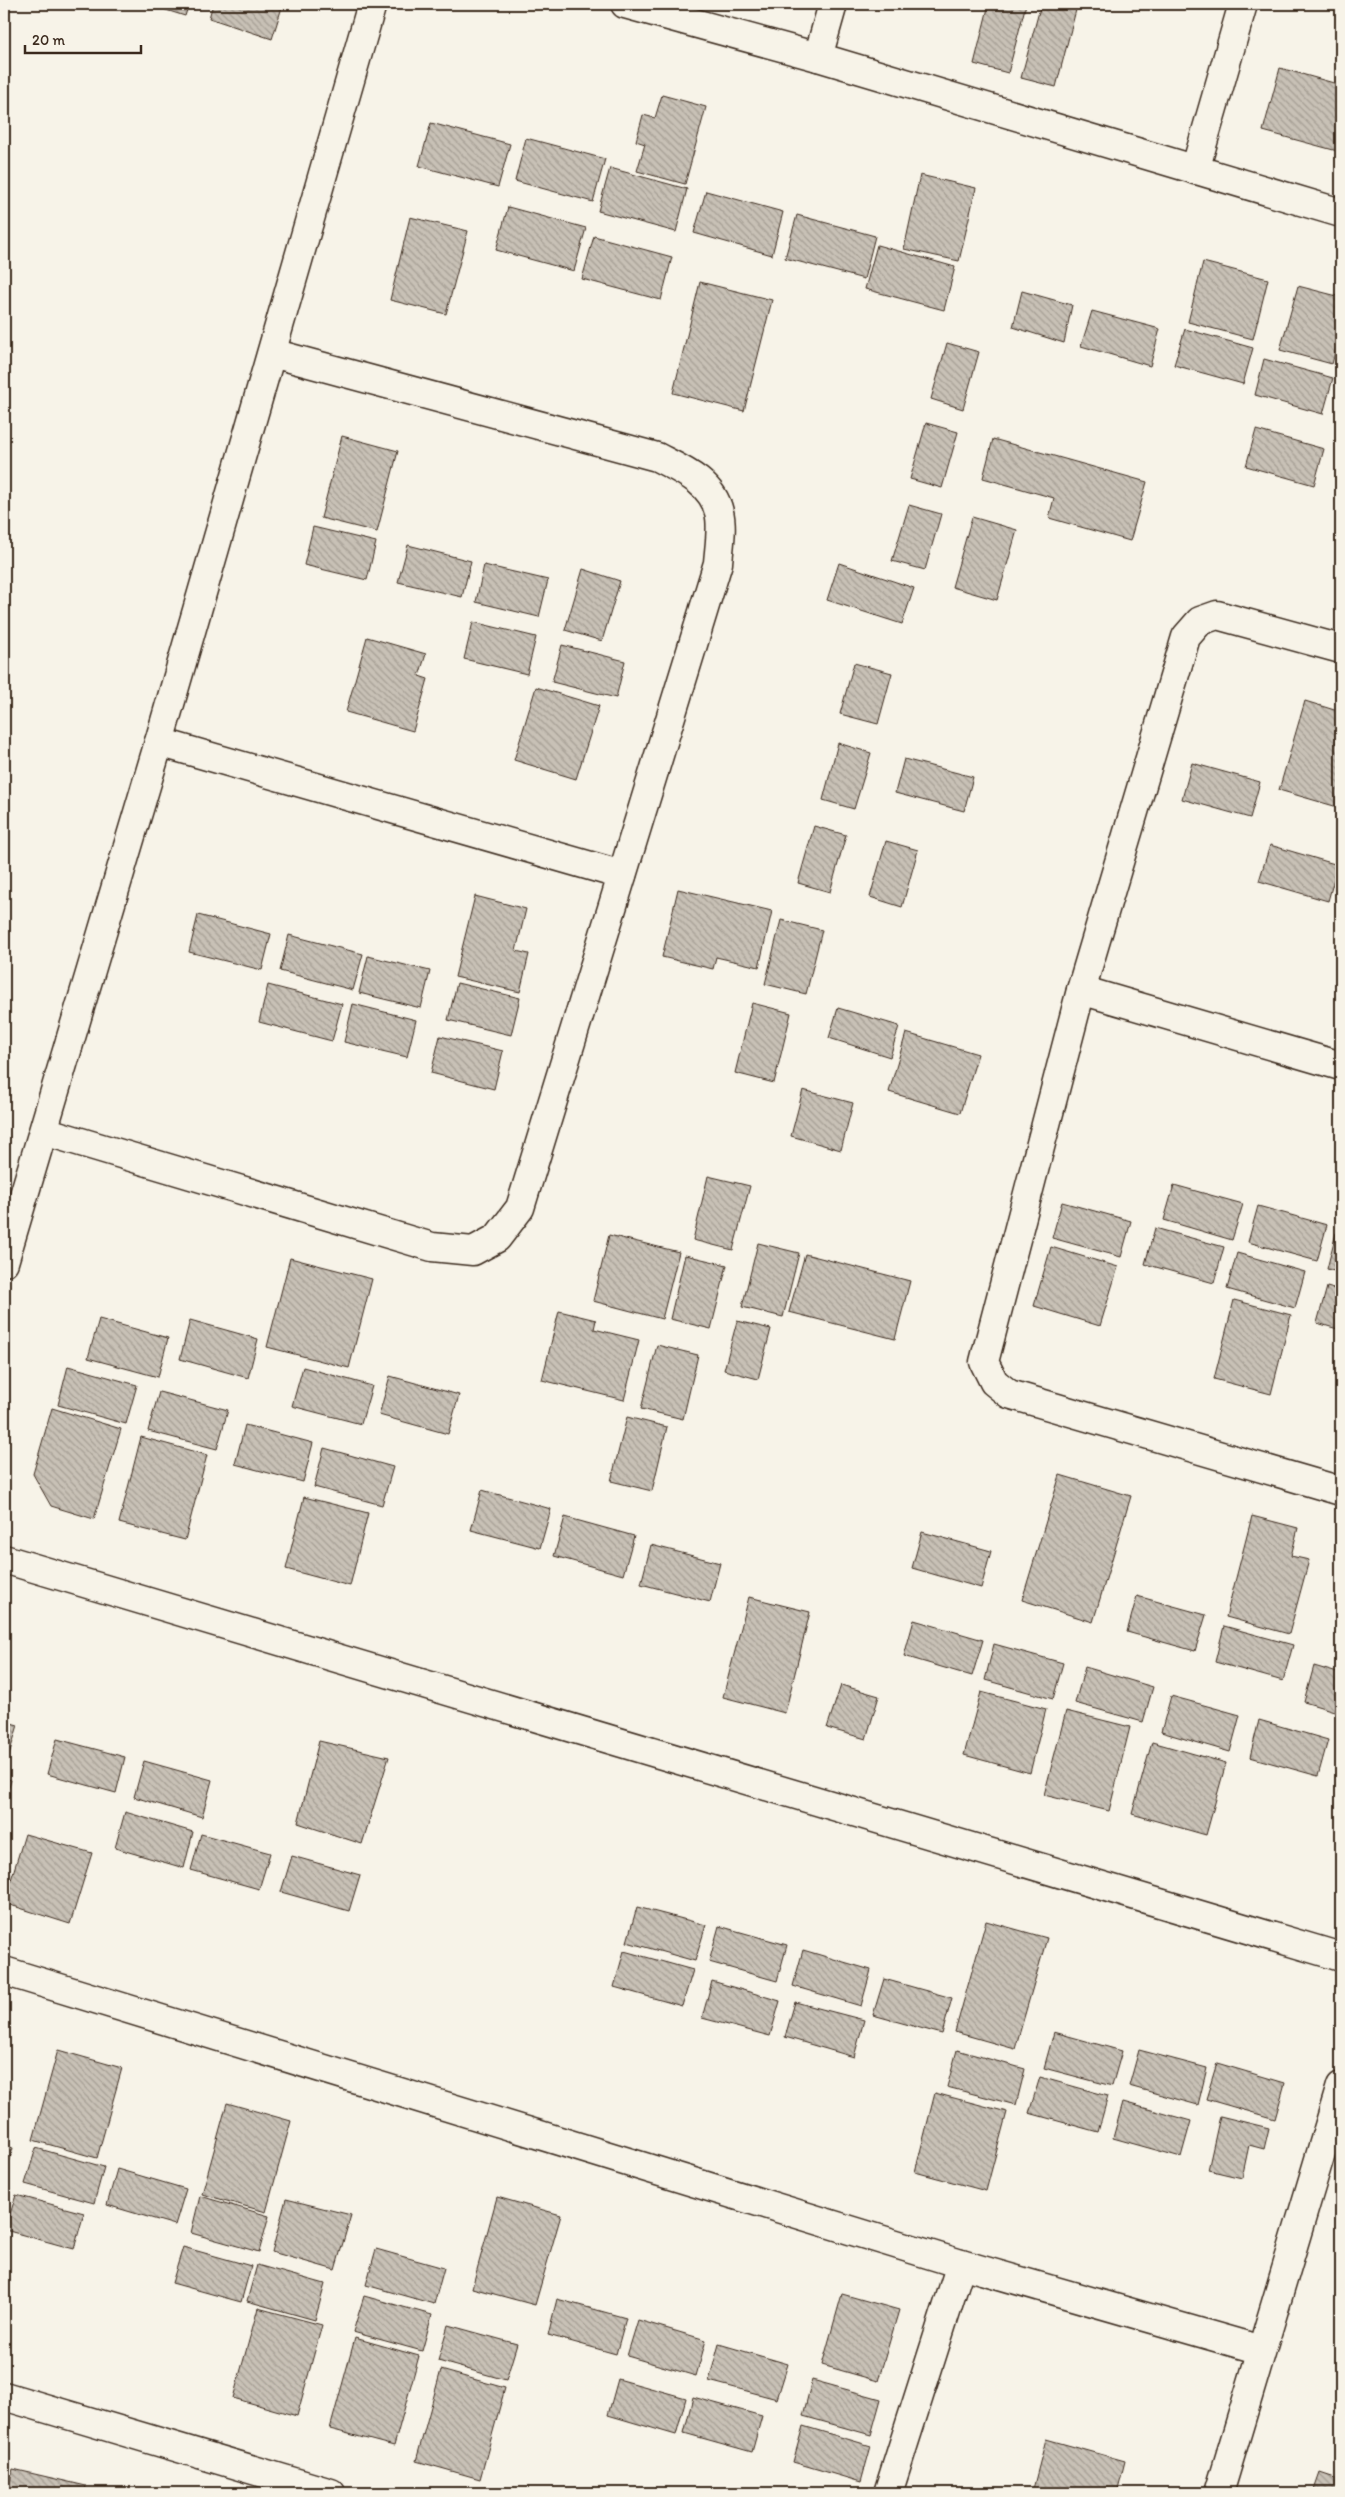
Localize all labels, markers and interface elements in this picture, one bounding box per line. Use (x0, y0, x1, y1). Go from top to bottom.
scale bar (25, 22, 141, 54)
text: 20 m (32, 31, 66, 49)

